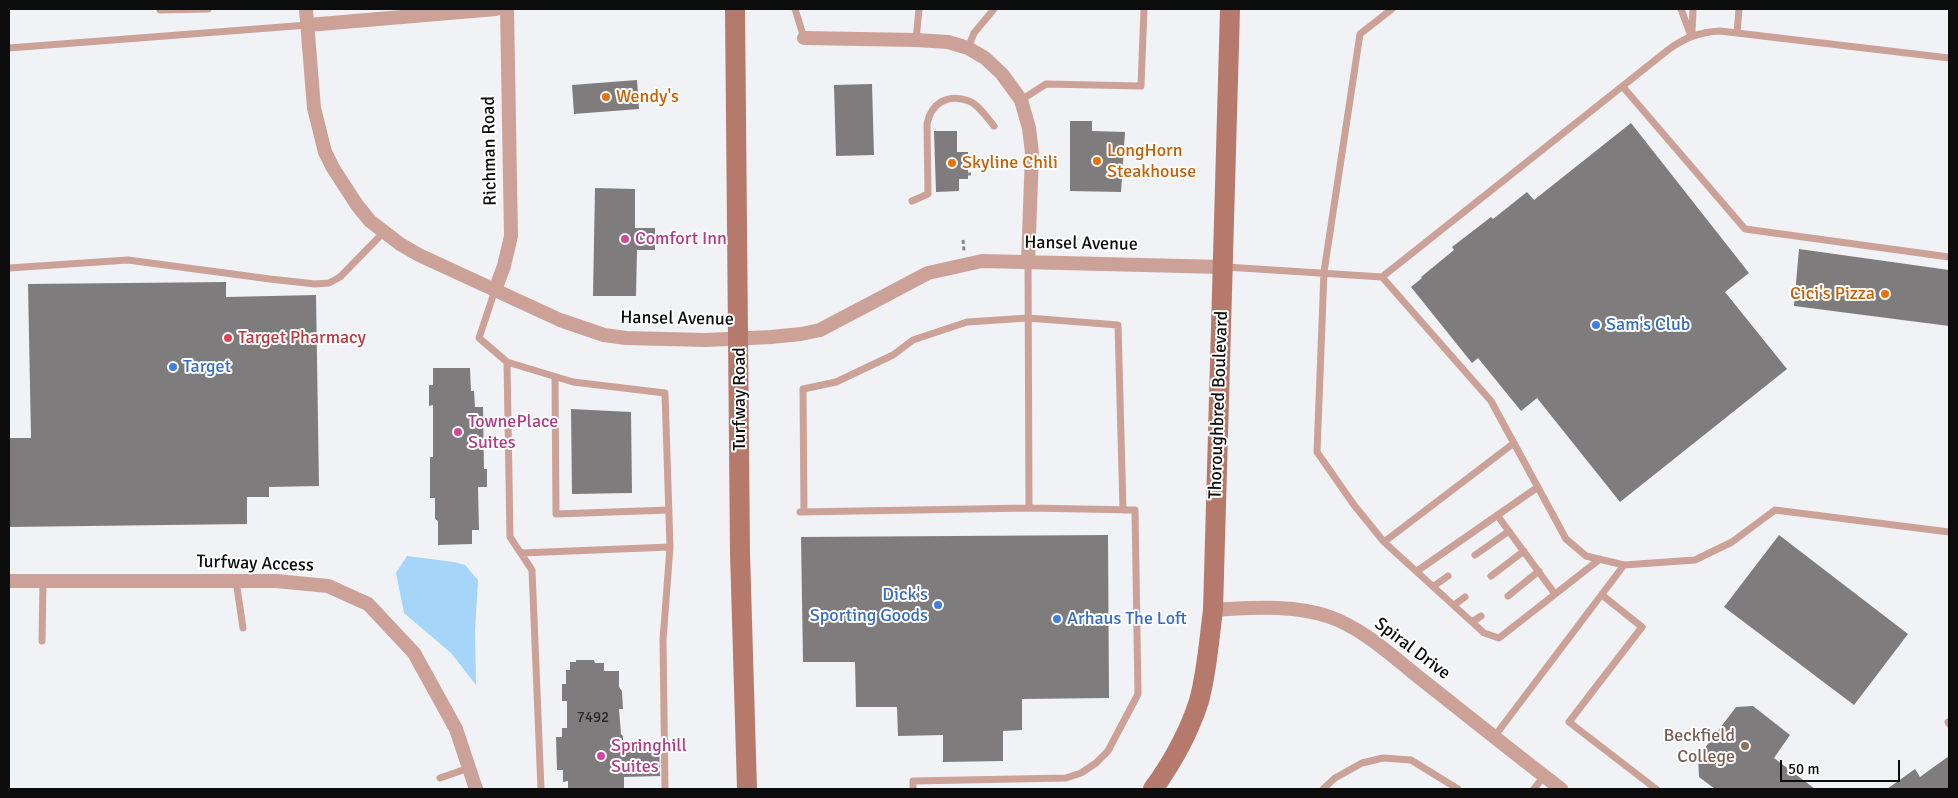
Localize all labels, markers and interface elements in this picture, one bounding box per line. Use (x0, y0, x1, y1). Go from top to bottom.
place label: Wendy's (616, 86, 679, 108)
marker: Wendy's (600, 91, 612, 103)
street label: Richman Road (478, 96, 502, 206)
place label: LongHorn Steakhouse (1107, 140, 1196, 182)
place label: Skyline Chili (962, 152, 1058, 174)
marker: LongHorn Steakhouse (1091, 155, 1103, 167)
marker: Skyline Chili (946, 157, 958, 169)
place label: Comfort Inn (635, 228, 727, 250)
street label: Hansel Avenue (1024, 232, 1138, 256)
marker: Comfort Inn (619, 233, 631, 245)
place label: Cici's Pizza (1790, 283, 1875, 305)
marker: Cici's Pizza (1879, 288, 1891, 300)
street label: Hansel Avenue (620, 307, 734, 331)
street label: Thoroughbred Boulevard (1205, 310, 1233, 500)
place label: Sam's Club (1606, 314, 1690, 336)
marker: Sam's Club (1590, 319, 1602, 331)
place label: Target Pharmacy (238, 327, 366, 349)
marker: Target Pharmacy (222, 332, 234, 344)
street label: Turfway Road (729, 347, 751, 451)
place label: Target (183, 356, 231, 378)
marker: Target (167, 361, 179, 373)
place label: TownePlace Suites (468, 411, 558, 454)
marker: TownePlace Suites (452, 426, 464, 438)
street label: Turfway Access (196, 551, 314, 577)
place label: Dick's Sporting Goods (810, 584, 928, 626)
marker: Dick's Sporting Goods (932, 599, 944, 611)
place label: Arhaus The Loft (1067, 608, 1187, 630)
marker: Arhaus The Loft (1051, 613, 1063, 625)
street label: Spiral Drive (1370, 613, 1454, 685)
house number: 7492 (577, 709, 609, 727)
place label: Beckfield College (1663, 725, 1735, 768)
place label: Springhill Suites (611, 735, 687, 778)
marker: Beckfield College (1739, 740, 1751, 752)
marker: Springhill Suites (595, 750, 607, 762)
scale bar (1783, 750, 1903, 782)
text: 50 m (1788, 760, 1819, 778)

